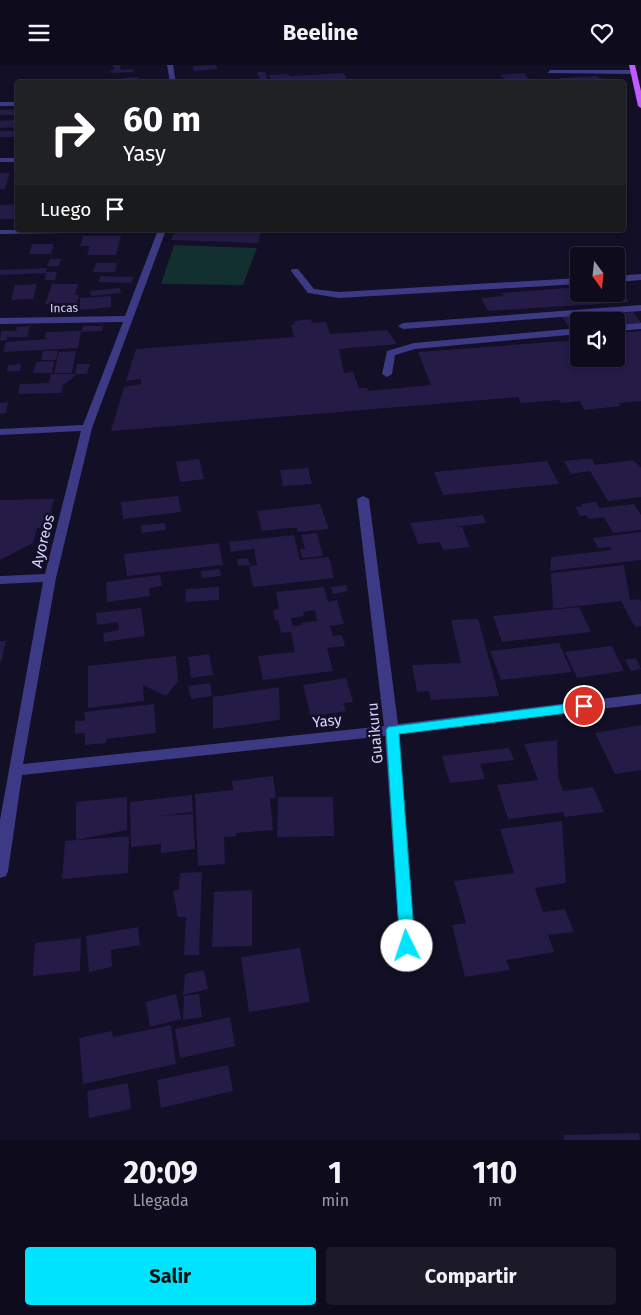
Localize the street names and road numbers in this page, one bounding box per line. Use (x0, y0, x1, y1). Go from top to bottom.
street label: Incas (50, 301, 79, 315)
street label: Ayoreos (28, 513, 58, 569)
street label: Guaikuru (363, 702, 387, 764)
street label: Yasy (312, 710, 343, 731)

